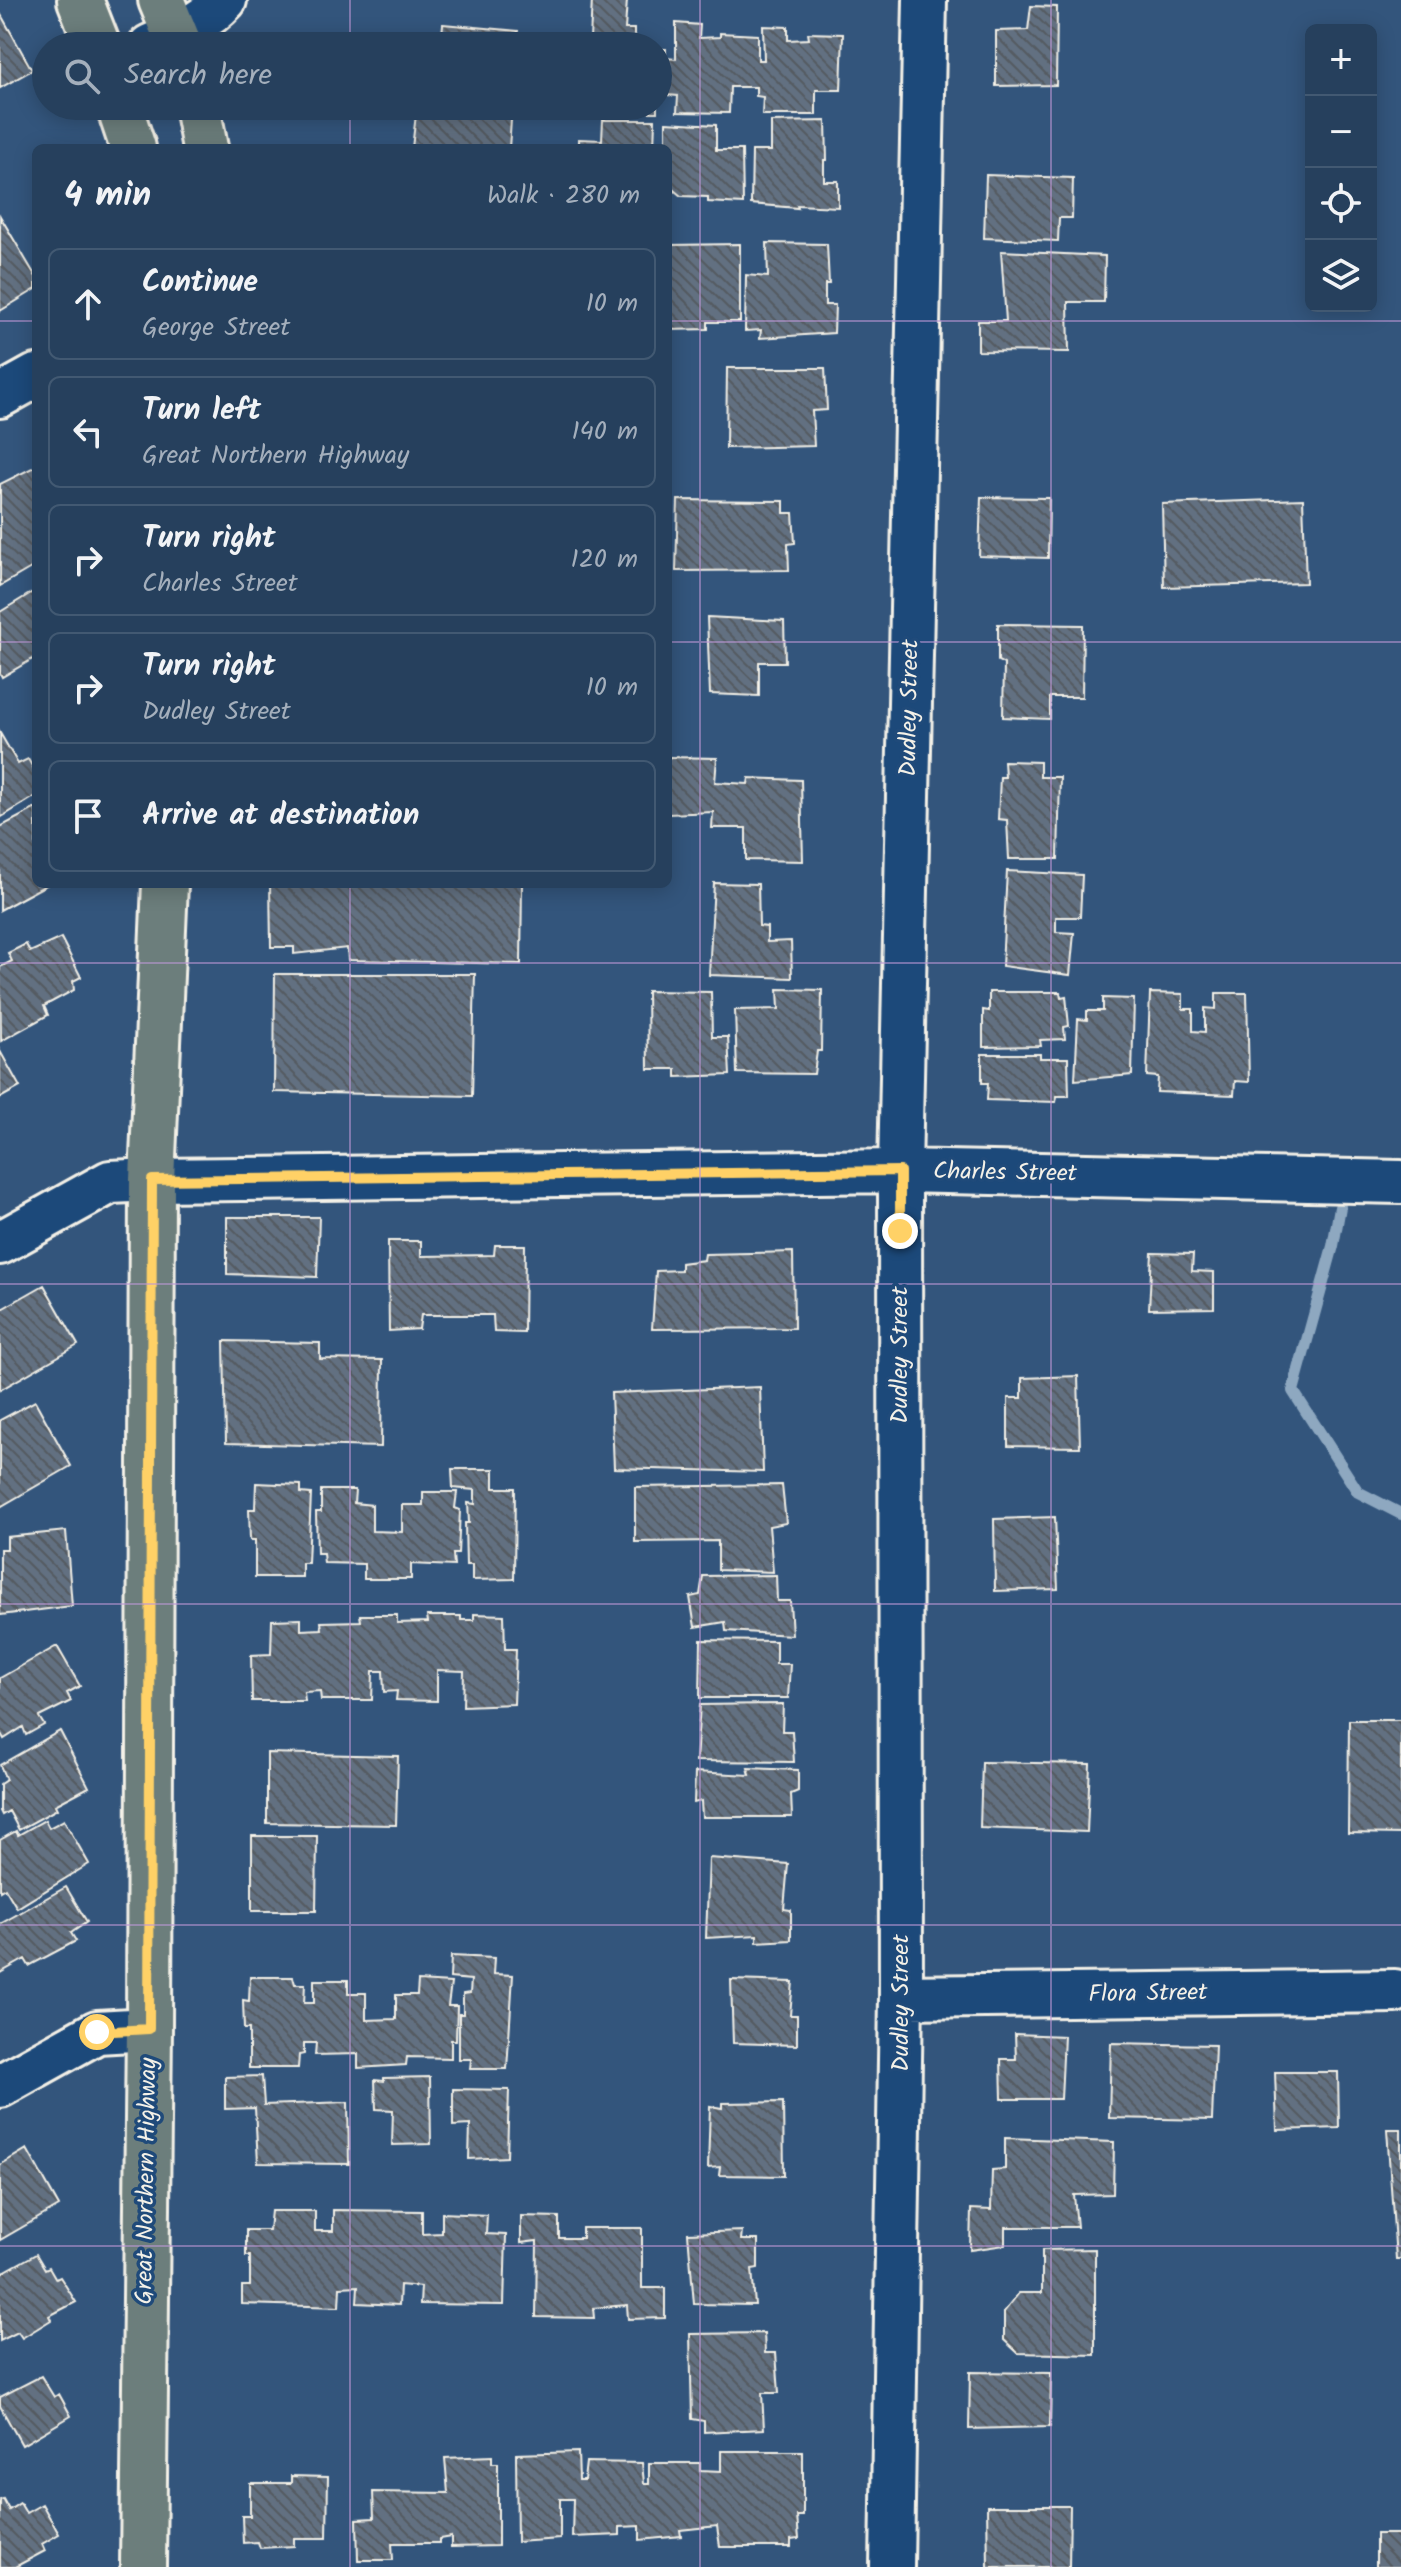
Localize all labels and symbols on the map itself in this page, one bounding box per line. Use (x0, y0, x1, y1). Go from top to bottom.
street label: Dudley Street (889, 638, 931, 777)
street label: Charles Street (933, 1152, 1078, 1194)
route end (882, 1213, 918, 1249)
street label: Dudley Street (881, 1286, 920, 1424)
street label: Dudley Street (882, 1934, 921, 2072)
street label: Flora Street (1088, 1973, 1209, 2015)
route start (79, 2014, 115, 2050)
street label: Great Northern Highway (125, 2057, 169, 2305)

